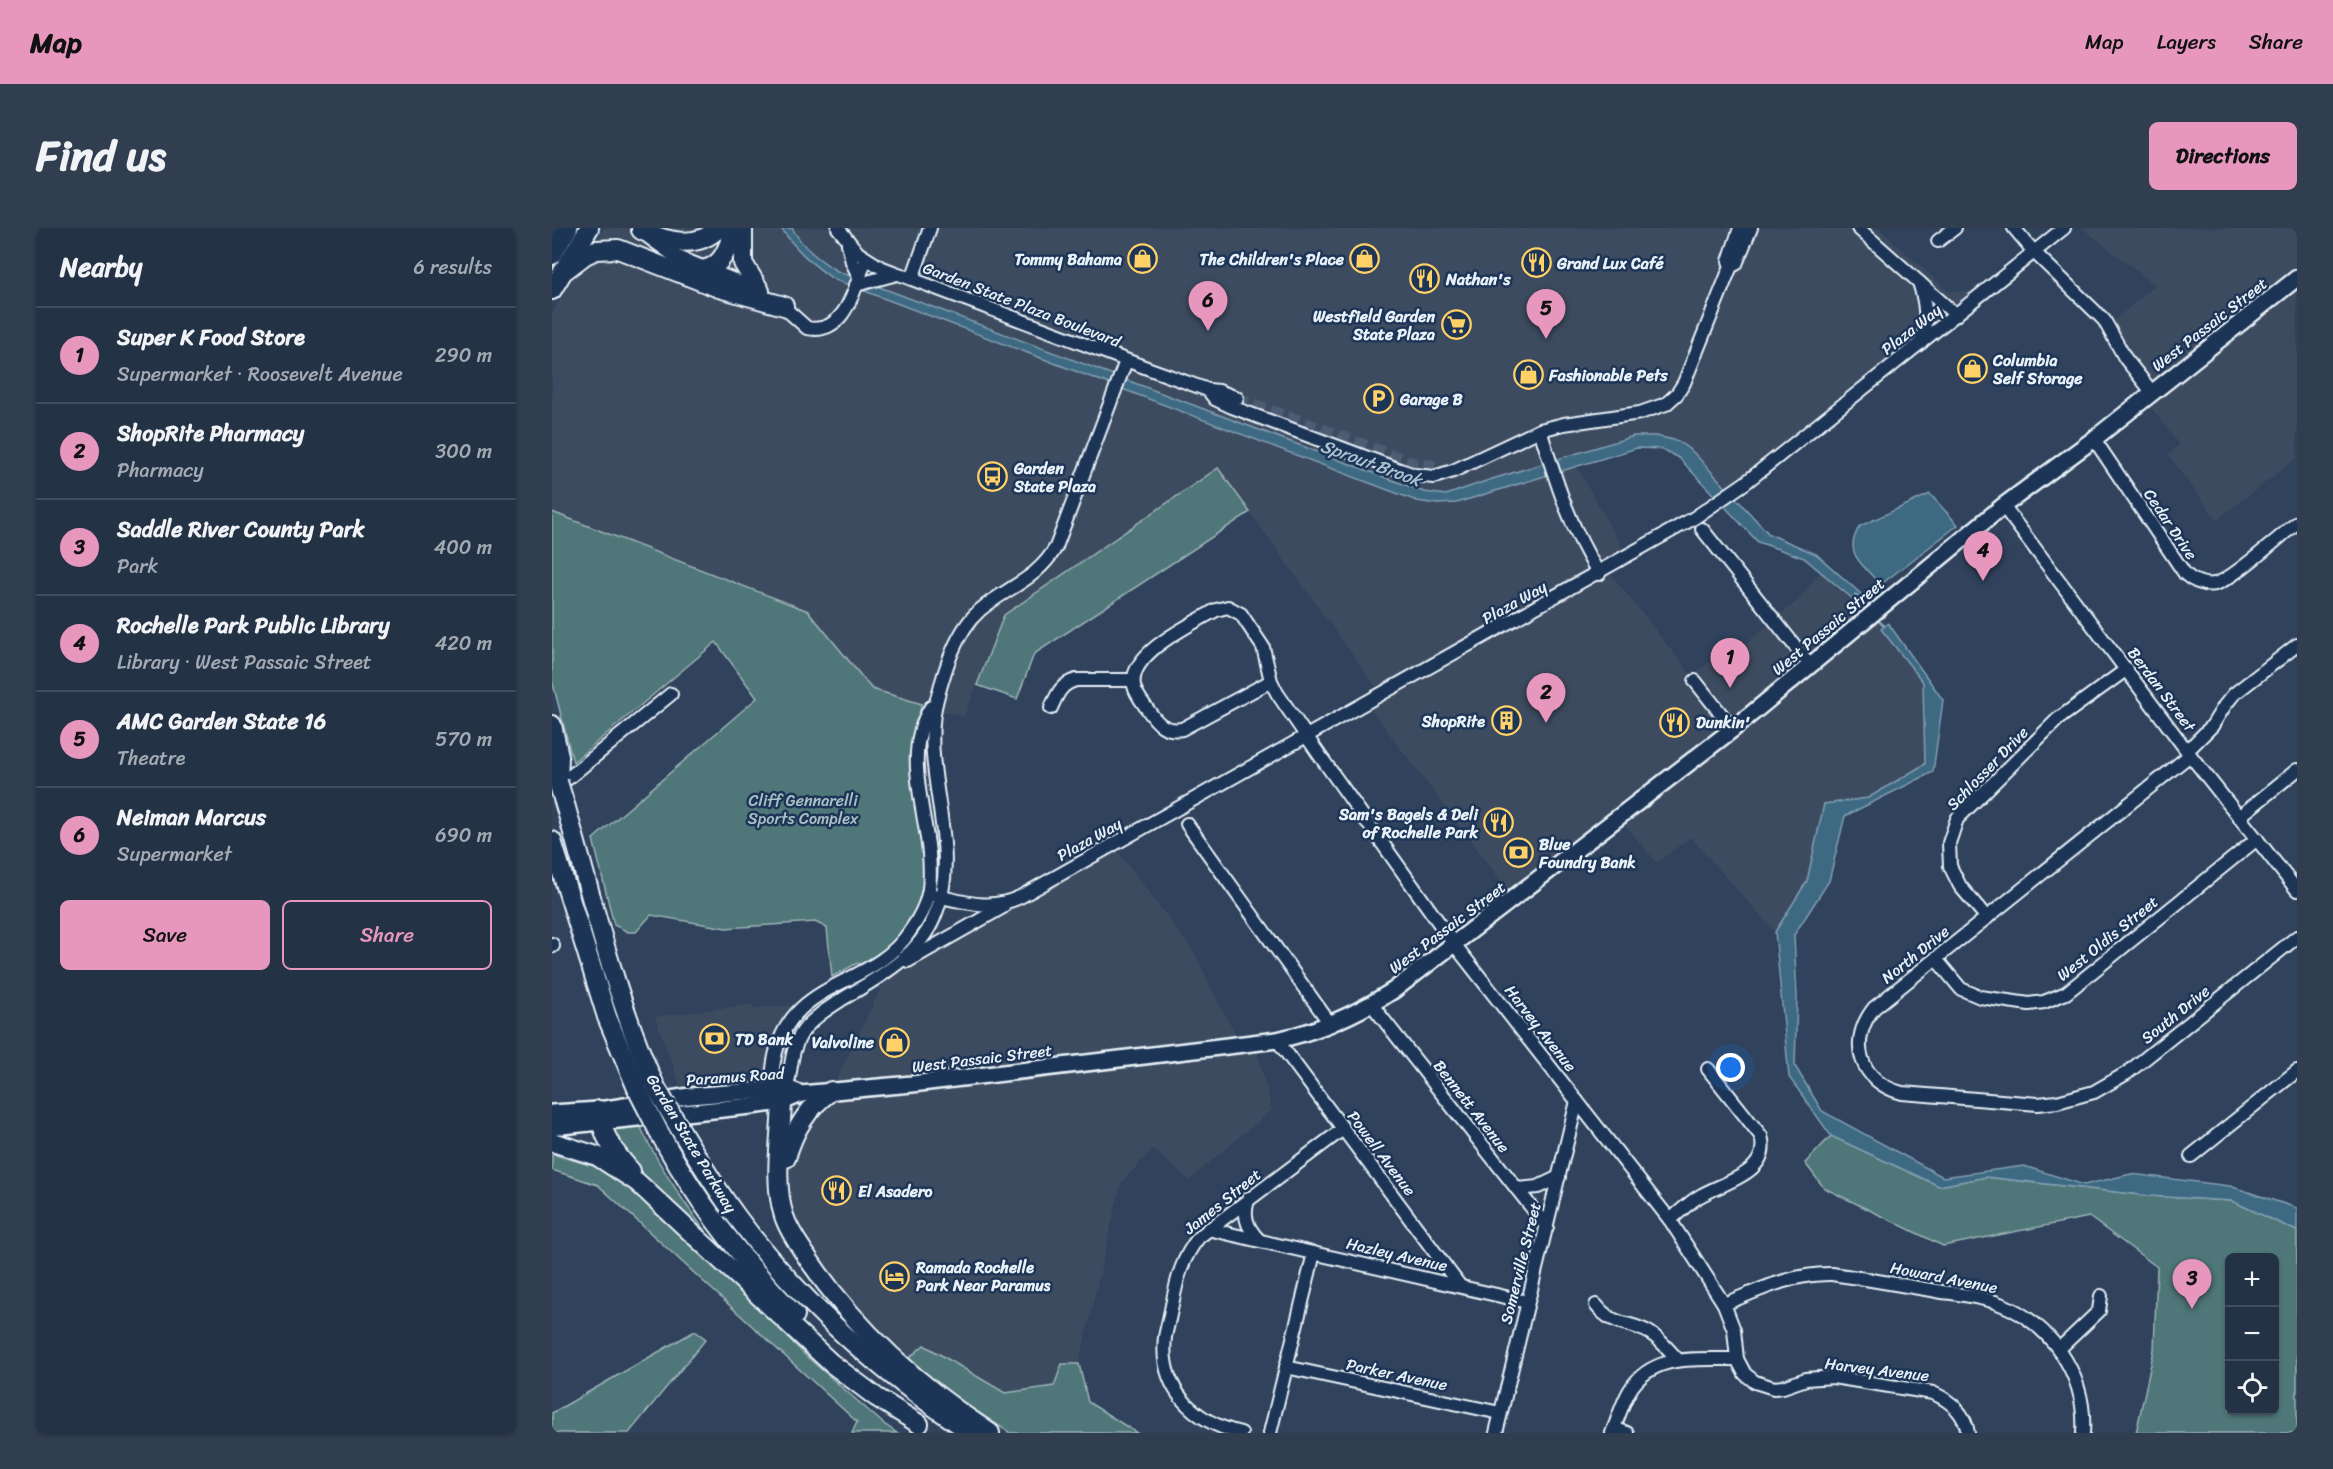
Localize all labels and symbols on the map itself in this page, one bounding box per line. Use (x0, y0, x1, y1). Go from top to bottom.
shop icon: Tommy Bahama (1127, 243, 1159, 275)
shop icon: The Children's Place (1349, 243, 1381, 275)
place label: Tommy Bahama (1014, 245, 1122, 274)
place label: The Children's Place (1200, 245, 1345, 274)
restaurant icon: Grand Lux Café (1520, 247, 1552, 279)
place label: Grand Lux Café (1556, 249, 1665, 278)
street label: Garden State Plaza Boulevard (919, 253, 1126, 356)
restaurant icon: Nathan's (1409, 263, 1441, 295)
place label: Nathan's (1445, 265, 1511, 294)
street label: West Passaic Street (2145, 270, 2274, 379)
pin: 6 (1188, 282, 1228, 331)
pin: 5 (1526, 290, 1566, 339)
street label: Plaza Way (1874, 296, 1949, 363)
place label: Westfield Garden State Plaza (1313, 302, 1435, 349)
supermarket icon: Westfield Garden State Plaza (1440, 309, 1472, 341)
place label: Columbia Self Storage (1992, 346, 2083, 393)
shop icon: Columbia Self Storage (1956, 353, 1988, 385)
shop icon: Fashionable Pets (1512, 359, 1544, 391)
place label: Fashionable Pets (1548, 361, 1668, 390)
parking icon: Garage B (1363, 383, 1395, 415)
place label: Garage B (1399, 385, 1464, 414)
water label: Sprout Brook (1316, 430, 1428, 497)
place label: Garden State Plaza (1013, 454, 1096, 501)
bus stop icon: Garden State Plaza (977, 461, 1009, 493)
street label: Cedar Drive (2136, 482, 2205, 566)
pin: 4 (1964, 532, 2002, 581)
street label: West Passaic Street (1765, 570, 1892, 683)
street label: Plaza Way (1476, 572, 1553, 632)
pin: 1 (1710, 638, 1750, 688)
street label: Berdan Street (2120, 641, 2204, 738)
pin: 2 (1526, 674, 1566, 723)
building icon: ShopRite (1490, 705, 1522, 737)
restaurant icon: Dunkin' (1659, 706, 1691, 738)
place label: ShopRite (1421, 707, 1485, 736)
place label: Dunkin' (1696, 708, 1750, 737)
street label: Schlosser Drive (1939, 719, 2036, 818)
park label: Cliff Gennarelli Sports Complex (748, 786, 859, 833)
place label: Sam's Bagels & Deli of Rochelle Park (1338, 800, 1480, 847)
restaurant icon: Sam's Bagels & Deli of Rochelle Park (1483, 807, 1515, 839)
street label: Plaza Way (1051, 809, 1128, 869)
place label: Blue Foundry Bank (1538, 830, 1636, 877)
bank icon: Blue Foundry Bank (1502, 837, 1534, 869)
street label: West Passaic Street (1382, 873, 1512, 981)
street label: West Oldis Street (2050, 888, 2165, 989)
street label: North Drive (1875, 917, 1956, 991)
street label: South Drive (2134, 977, 2216, 1052)
street label: Harvey Avenue (1497, 978, 1584, 1079)
bank icon: TD Bank (698, 1023, 730, 1055)
place label: TD Bank (735, 1025, 794, 1054)
shop icon: Valvoline (879, 1026, 911, 1058)
place label: Valvoline (812, 1028, 875, 1057)
street label: West Passaic Street (910, 1036, 1054, 1081)
street label: Bennett Avenue (1426, 1053, 1518, 1159)
your location (1716, 1053, 1745, 1082)
street label: Paramus Road (685, 1058, 787, 1094)
street label: Garden State Parkway (638, 1068, 745, 1219)
street label: Powell Avenue (1339, 1104, 1424, 1203)
street label: James Street (1176, 1161, 1268, 1243)
restaurant icon: El Asadero (821, 1175, 853, 1207)
place label: El Asadero (858, 1177, 933, 1206)
street label: Somerville Street (1491, 1199, 1550, 1327)
street label: Hazley Avenue (1343, 1229, 1450, 1280)
place label: Ramada Rochelle Park Near Paramus (915, 1253, 1051, 1300)
street label: Howard Avenue (1888, 1253, 2000, 1302)
hotel icon: Ramada Rochelle Park Near Paramus (879, 1260, 911, 1292)
pin: 3 (2172, 1260, 2212, 1309)
street label: Harvey Avenue (1823, 1349, 1931, 1390)
street label: Parker Avenue (1344, 1350, 1450, 1399)

